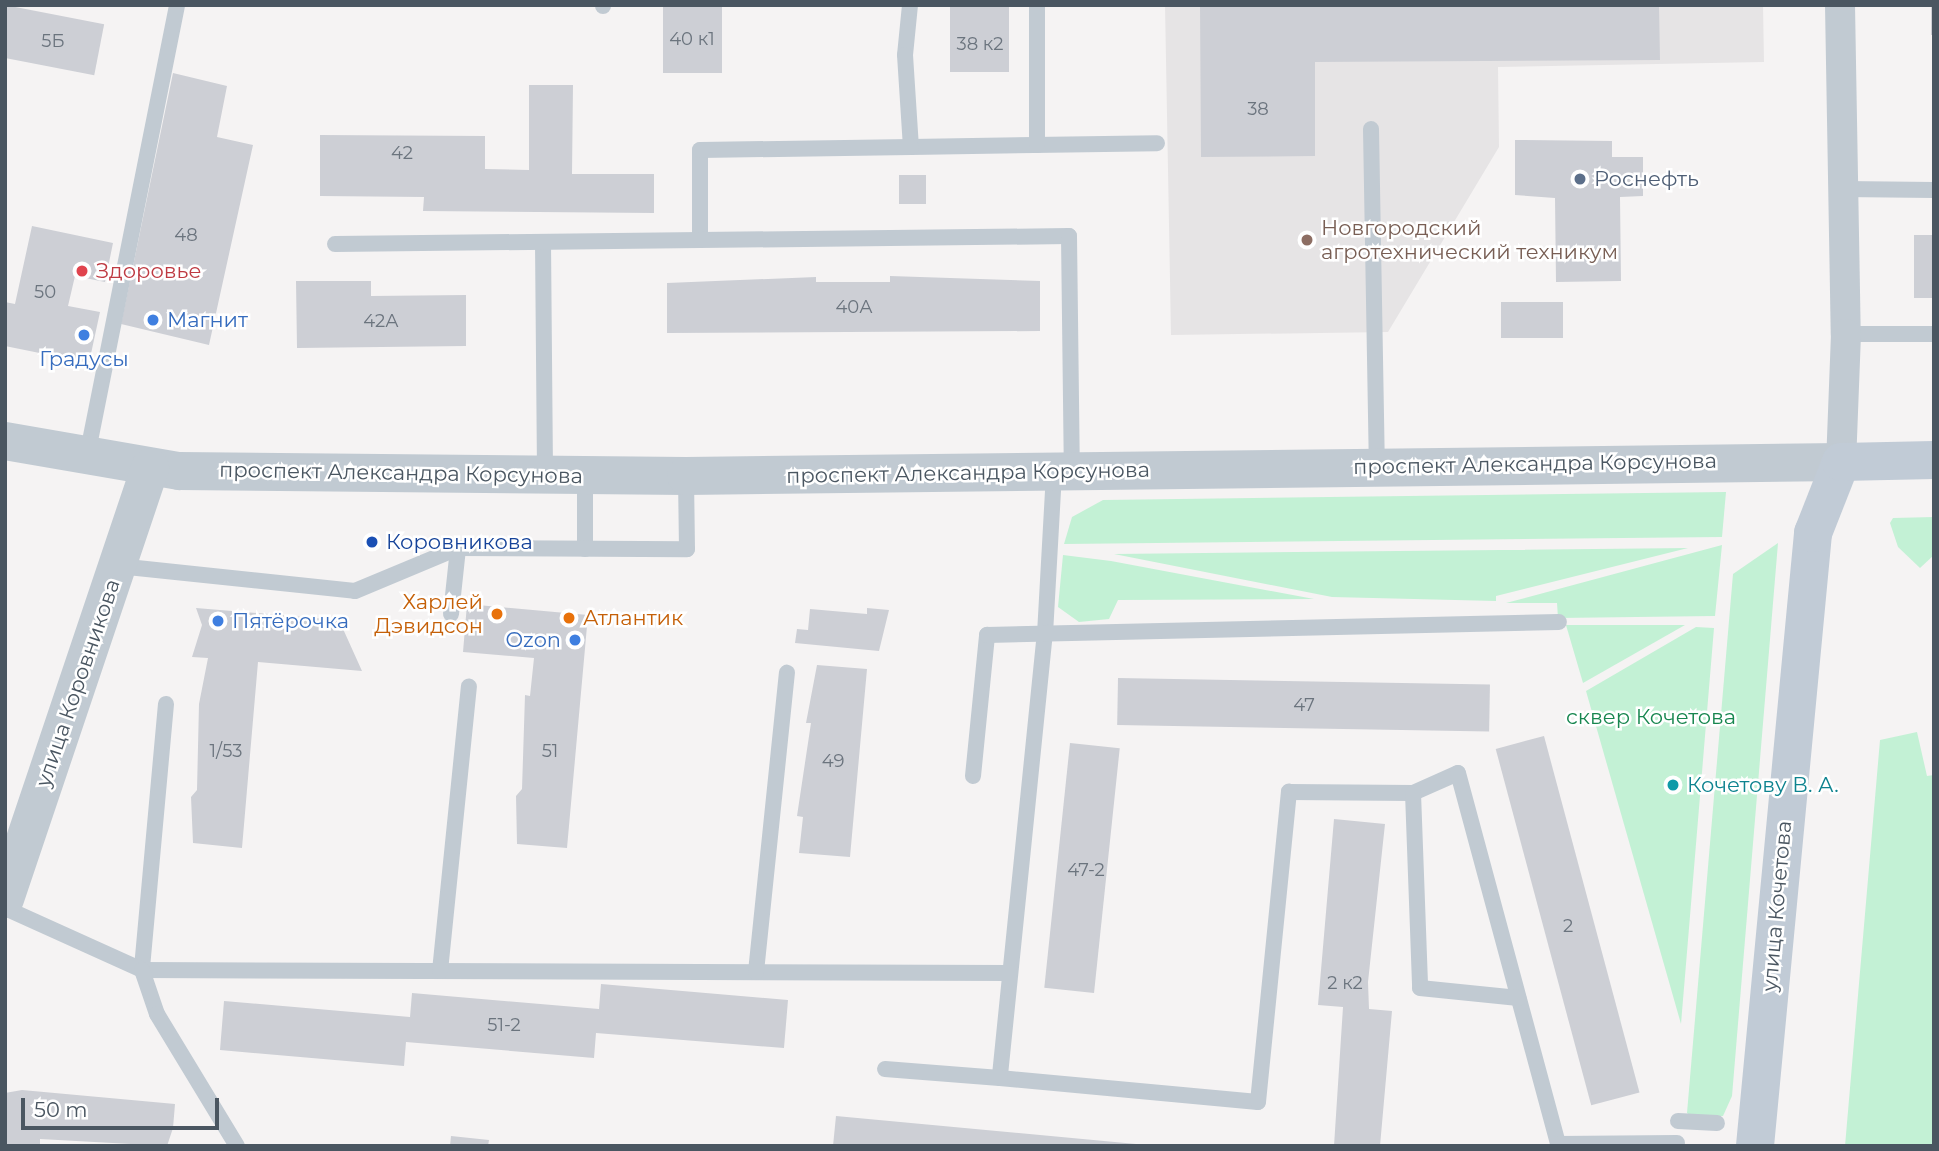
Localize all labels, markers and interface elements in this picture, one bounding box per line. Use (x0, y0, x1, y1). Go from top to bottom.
house number: 40 к1 (669, 28, 715, 50)
house number: 5Б (41, 30, 65, 52)
house number: 38 к2 (957, 33, 1003, 55)
house number: 38 (1247, 98, 1269, 120)
house number: 42 (391, 142, 413, 164)
place label: Роснефть (1594, 166, 1699, 192)
marker: Роснефть (1572, 171, 1588, 187)
place label: Новгородский агротехнический техникум (1321, 215, 1618, 265)
house number: 48 (174, 224, 198, 246)
marker: Новгородский агротехнический техникум (1299, 232, 1315, 248)
place label: Здоровье (96, 258, 201, 284)
marker: Здоровье (74, 263, 90, 279)
house number: 50 (34, 281, 56, 303)
house number: 40А (835, 296, 873, 318)
place label: Магнит (167, 307, 248, 333)
house number: 42А (363, 310, 399, 332)
marker: Магнит (145, 312, 161, 328)
marker: Градусы (76, 327, 92, 343)
place label: Градусы (39, 346, 129, 372)
street label: проспект Александра Корсунова (1353, 448, 1717, 480)
street label: проспект Александра Корсунова (219, 457, 583, 489)
street label: проспект Александра Корсунова (786, 457, 1150, 489)
place label: Коровникова (386, 529, 533, 555)
marker: Коровникова (364, 534, 380, 550)
street label: улица Коровникова (31, 576, 125, 790)
place label: Харлей Дэвидсон (374, 589, 483, 639)
place label: Атлантик (583, 605, 683, 631)
marker: Харлей Дэвидсон (489, 606, 505, 622)
place label: Пятёрочка (232, 608, 349, 634)
marker: Атлантик (561, 610, 577, 626)
marker: Пятёрочка (210, 613, 226, 629)
place label: Ozon (505, 627, 561, 653)
marker: Ozon (567, 632, 583, 648)
house number: 47 (1293, 694, 1315, 716)
park label: сквер Кочетова (1566, 704, 1736, 730)
house number: 1/53 (210, 740, 242, 762)
house number: 51 (542, 740, 558, 762)
house number: 49 (822, 750, 844, 772)
place label: Кочетову В. А. (1687, 772, 1839, 798)
marker: Кочетову В. А. (1665, 777, 1681, 793)
street label: улица Кочетова (1757, 820, 1797, 992)
house number: 47-2 (1067, 859, 1105, 881)
house number: 2 (1563, 915, 1573, 937)
house number: 2 к2 (1327, 972, 1363, 994)
house number: 51-2 (487, 1014, 521, 1036)
scale bar (24, 1084, 222, 1128)
text: 50 m (34, 1097, 88, 1122)

